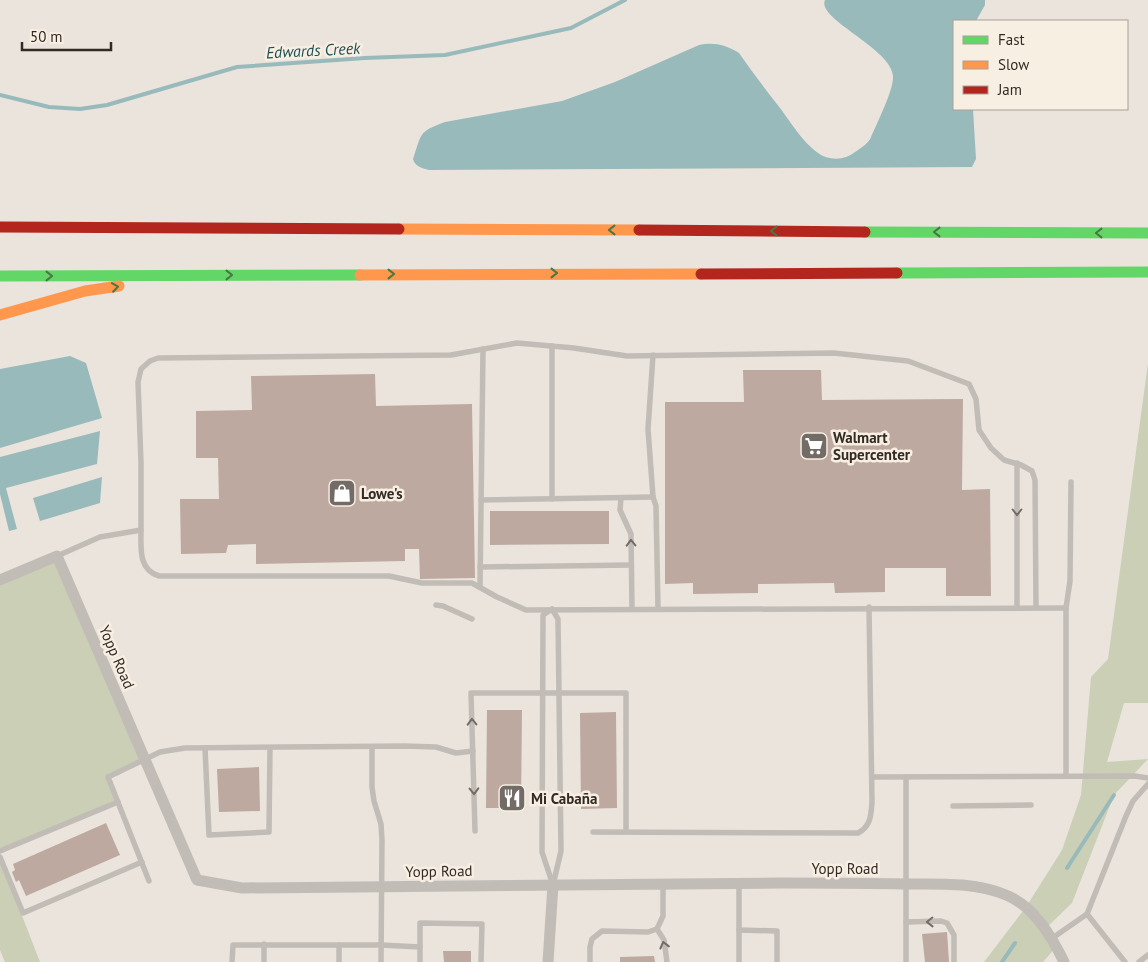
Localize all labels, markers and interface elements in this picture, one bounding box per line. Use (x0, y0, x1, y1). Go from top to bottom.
scale bar (22, 20, 111, 52)
legend (953, 20, 1128, 110)
text: 50 m (30, 27, 63, 46)
text: Fast (998, 30, 1025, 49)
water label: Edwards Creek (265, 37, 362, 62)
text: Slow (998, 55, 1029, 74)
text: Jam (997, 80, 1022, 99)
one-way arrow (608, 225, 616, 235)
one-way arrow (770, 226, 778, 236)
one-way arrow (933, 227, 940, 237)
one-way arrow (1095, 228, 1103, 238)
one-way arrow (550, 268, 558, 278)
one-way arrow (388, 269, 395, 279)
one-way arrow (225, 270, 233, 280)
one-way arrow (45, 271, 53, 281)
one-way arrow (112, 282, 120, 293)
place label: Walmart Supercenter (833, 428, 911, 464)
supermarket icon: Walmart Supercenter (799, 431, 829, 461)
shop icon: Lowe's (327, 478, 357, 508)
place label: Lowe's (361, 484, 403, 503)
one-way arrow (1012, 508, 1022, 516)
one-way arrow (626, 538, 636, 546)
street label: Yopp Road (95, 622, 139, 692)
one-way arrow (467, 718, 477, 726)
restaurant icon: Mi Cabaña (497, 783, 527, 813)
one-way arrow (469, 788, 479, 795)
place label: Mi Cabaña (531, 789, 597, 808)
street label: Yopp Road (811, 859, 879, 878)
street label: Yopp Road (405, 861, 473, 881)
one-way arrow (925, 916, 933, 927)
one-way arrow (659, 940, 670, 949)

